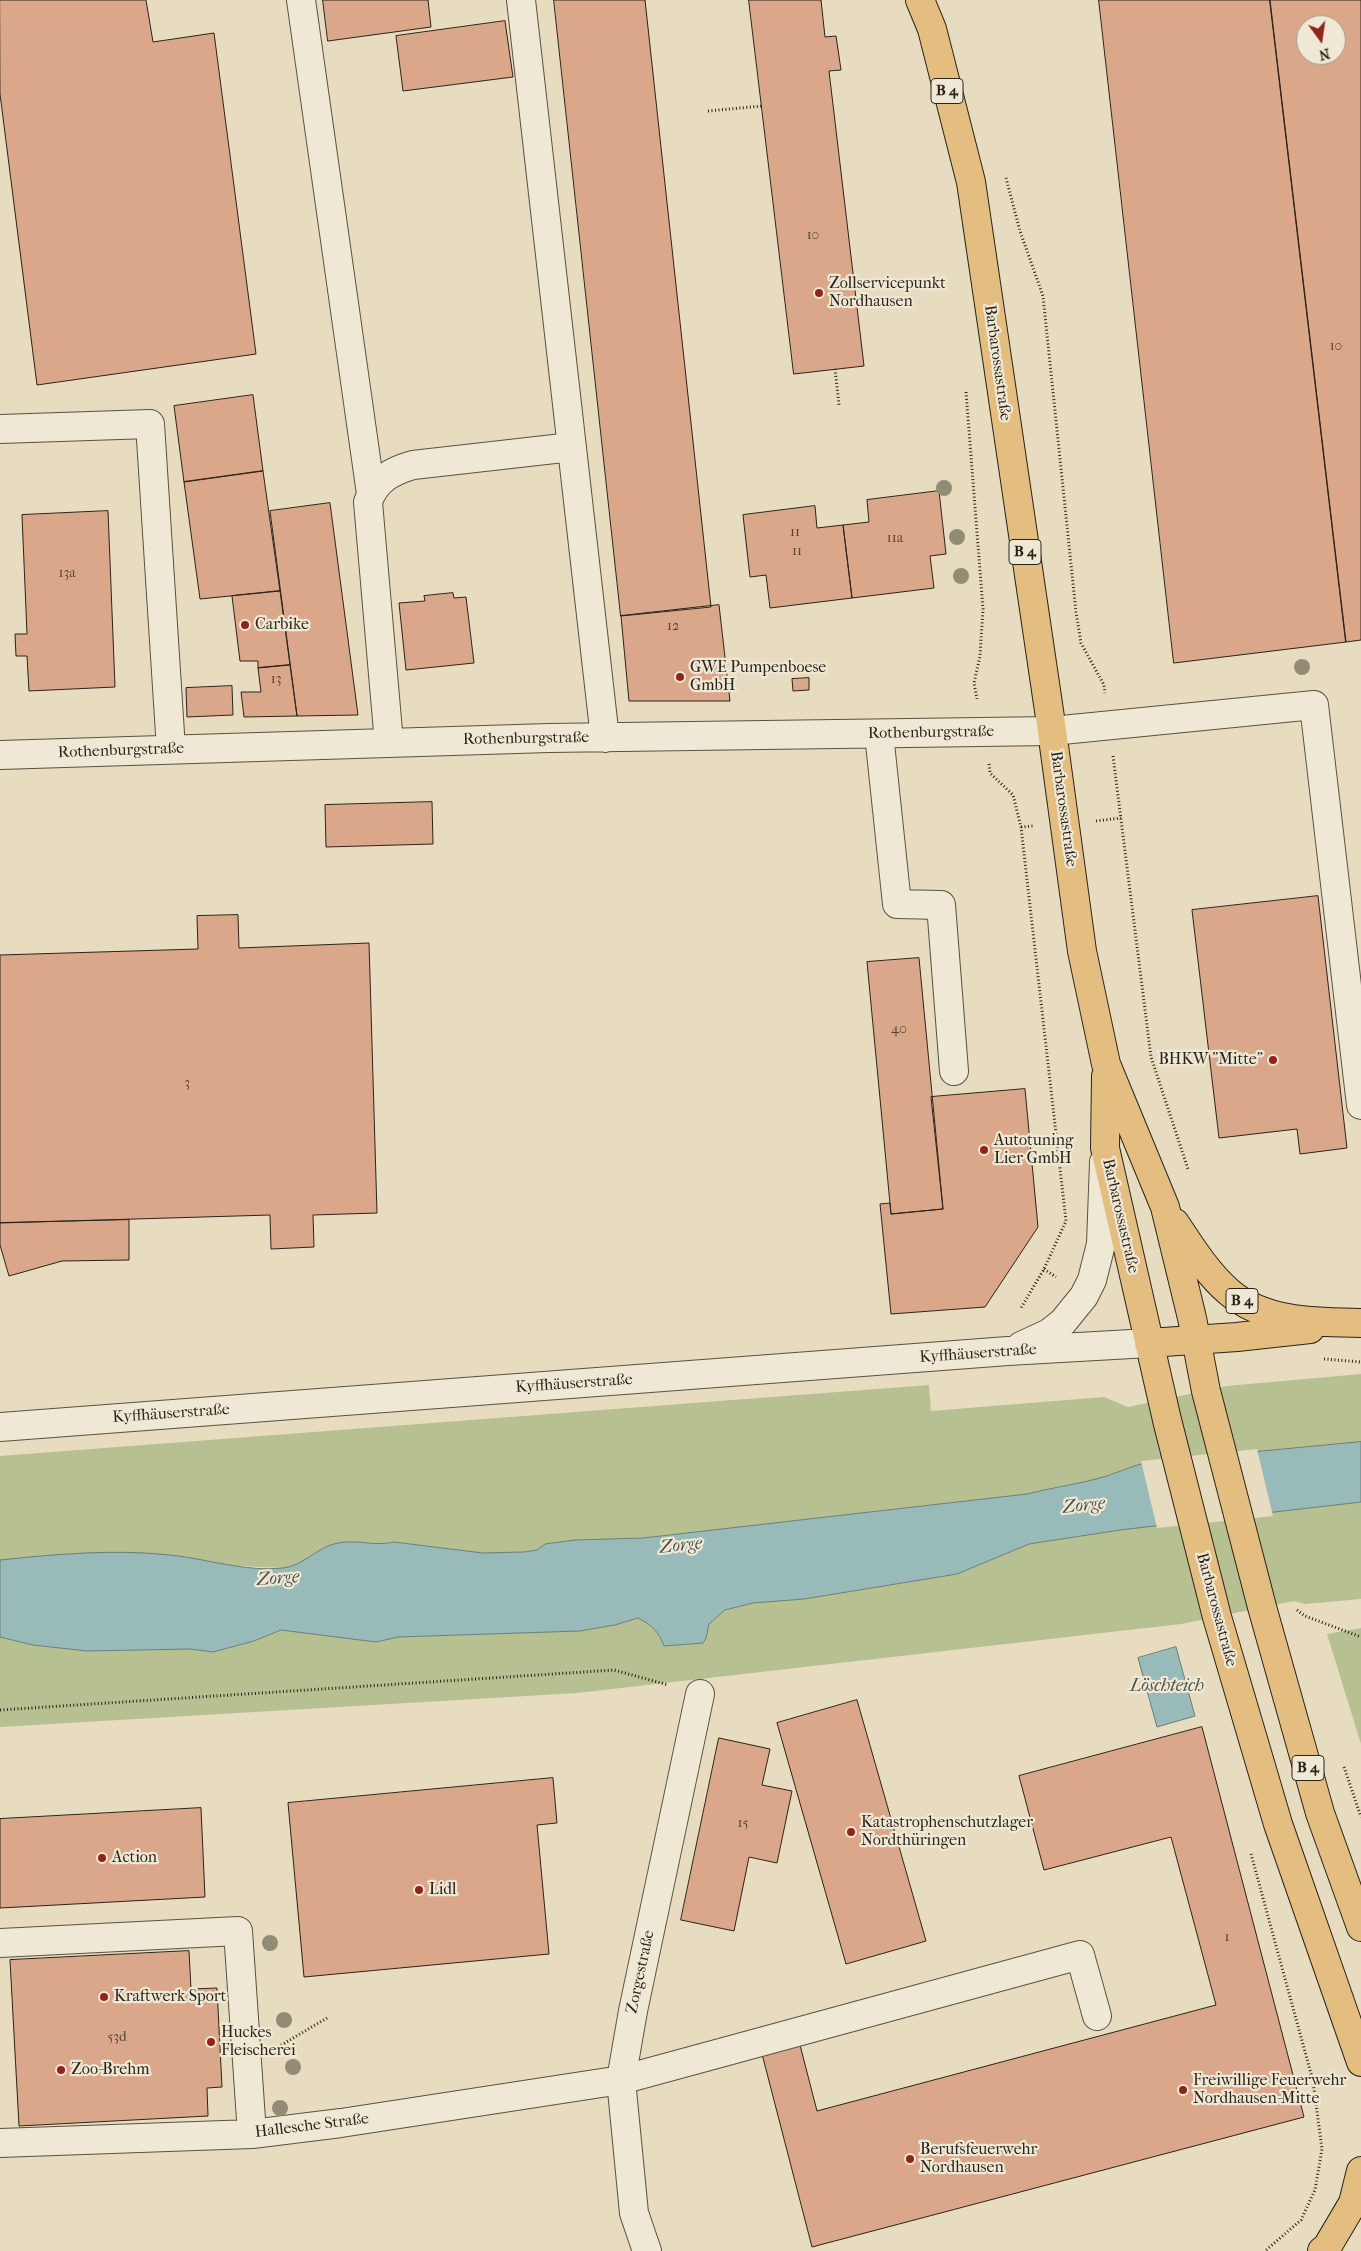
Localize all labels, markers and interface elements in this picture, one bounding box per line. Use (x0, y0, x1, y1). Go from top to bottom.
north arrow (1296, 15, 1346, 65)
text: N (1317, 45, 1332, 64)
road number: B 4 (931, 78, 963, 104)
house number: 10 (807, 228, 819, 244)
place label: Zollservicepunkt Nordhausen (829, 274, 946, 312)
marker: Zollservicepunkt Nordhausen (813, 287, 825, 299)
street label: Barbarossastraße (979, 304, 1015, 422)
house number: 10 (1330, 339, 1342, 355)
house number: 11 (790, 525, 800, 541)
house number: 11a (887, 531, 903, 547)
road number: B 4 (1009, 540, 1041, 564)
house number: 11 (792, 544, 802, 560)
house number: 13a (58, 566, 76, 582)
place label: Carbike (255, 615, 309, 635)
marker: Carbike (239, 619, 251, 631)
house number: 12 (667, 619, 679, 635)
place label: GWE Pumpenboese GmbH (690, 658, 826, 696)
marker: GWE Pumpenboese GmbH (674, 671, 686, 683)
house number: 13 (271, 672, 281, 688)
street label: Rothenburgstraße (868, 722, 994, 744)
street label: Rothenburgstraße (463, 728, 589, 750)
street label: Rothenburgstraße (58, 739, 184, 763)
street label: Barbarossastraße (1045, 750, 1081, 868)
house number: 40 (891, 1022, 907, 1038)
place label: BHKW "Mitte" (1159, 1050, 1263, 1070)
marker: BHKW "Mitte" (1267, 1054, 1279, 1066)
house number: 3 (184, 1076, 190, 1092)
place label: Autotuning Lier GmbH (994, 1131, 1074, 1169)
marker: Autotuning Lier GmbH (978, 1144, 990, 1156)
street label: Barbarossastraße (1097, 1157, 1143, 1275)
road number: B 4 (1226, 1288, 1258, 1314)
street label: Kyffhäuserstraße (919, 1340, 1037, 1368)
street label: Kyffhäuserstraße (515, 1370, 633, 1398)
street label: Kyffhäuserstraße (112, 1400, 230, 1428)
water label: Zorge (1062, 1493, 1106, 1519)
water label: Zorge (659, 1533, 703, 1559)
street label: Barbarossastraße (1192, 1551, 1240, 1669)
water label: Zorge (256, 1567, 300, 1591)
water label: Löschteich (1130, 1676, 1204, 1698)
road number: B 4 (1292, 1756, 1324, 1780)
place label: Katastrophenschutzlager Nordthüringen (861, 1813, 1033, 1851)
house number: 15 (738, 1816, 748, 1832)
marker: Katastrophenschutzlager Nordthüringen (845, 1826, 857, 1838)
place label: Action (112, 1848, 157, 1868)
marker: Action (96, 1852, 108, 1864)
place label: Lidl (429, 1880, 456, 1900)
marker: Lidl (413, 1884, 425, 1896)
street label: Zorgestraße (623, 1929, 659, 2015)
house number: 1 (1225, 1930, 1229, 1946)
place label: Kraftwerk Sport (114, 1987, 226, 2007)
marker: Kraftwerk Sport (98, 1991, 110, 2003)
place label: Huckes Fleischerei (221, 2023, 296, 2061)
house number: 53d (107, 2030, 127, 2046)
marker: Huckes Fleischerei (205, 2036, 217, 2048)
place label: Zoo-Brehm (71, 2060, 149, 2080)
marker: Zoo-Brehm (55, 2064, 67, 2076)
place label: Freiwillige Feuerwehr Nordhausen-Mitte (1193, 2071, 1346, 2109)
marker: Freiwillige Feuerwehr Nordhausen-Mitte (1177, 2084, 1189, 2096)
street label: Hallesche Straße (254, 2109, 370, 2143)
place label: Berufsfeuerwehr Nordhausen (920, 2140, 1037, 2178)
marker: Berufsfeuerwehr Nordhausen (904, 2153, 916, 2165)

